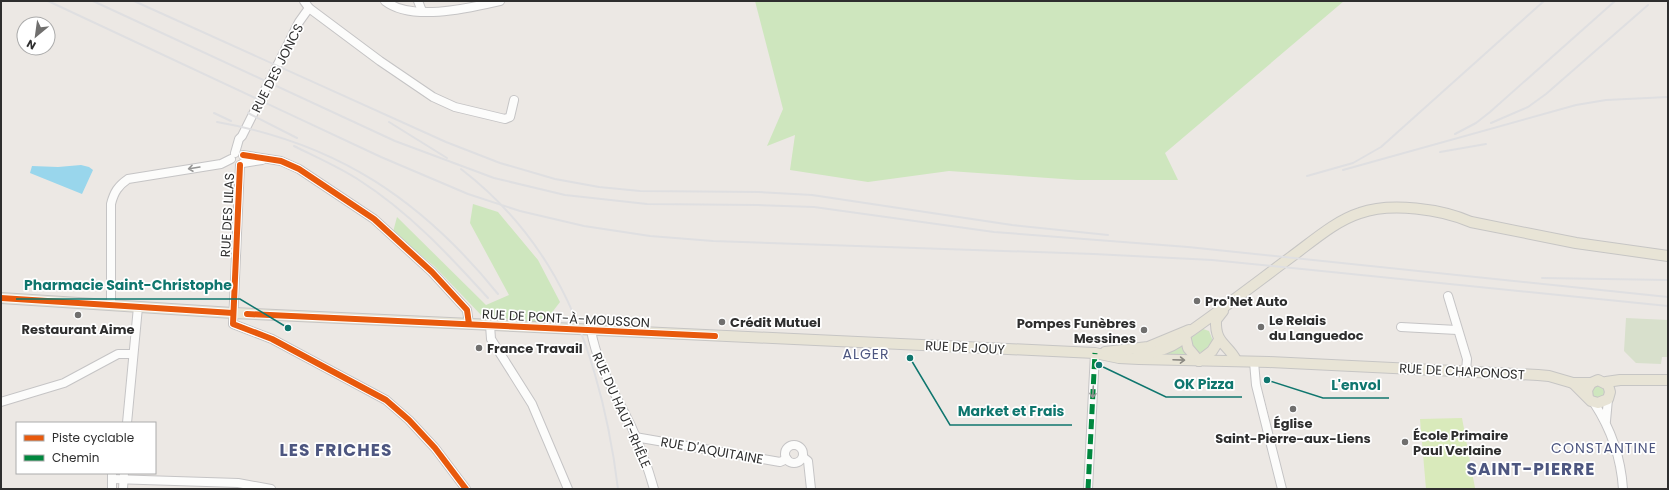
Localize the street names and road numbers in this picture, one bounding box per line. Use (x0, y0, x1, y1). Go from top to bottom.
street label: RUE DES JONCS (247, 20, 308, 116)
street label: RUE DES LILAS (216, 172, 239, 258)
street label: RUE DE PONT-À-MOUSSON (482, 305, 650, 332)
street label: RUE DE JOUY (925, 336, 1006, 359)
street label: RUE DU HAUT-RHÊLE (587, 349, 656, 471)
street label: RUE DE CHAPONOST (1399, 359, 1525, 384)
street label: RUE D'AQUITAINE (659, 432, 765, 469)

